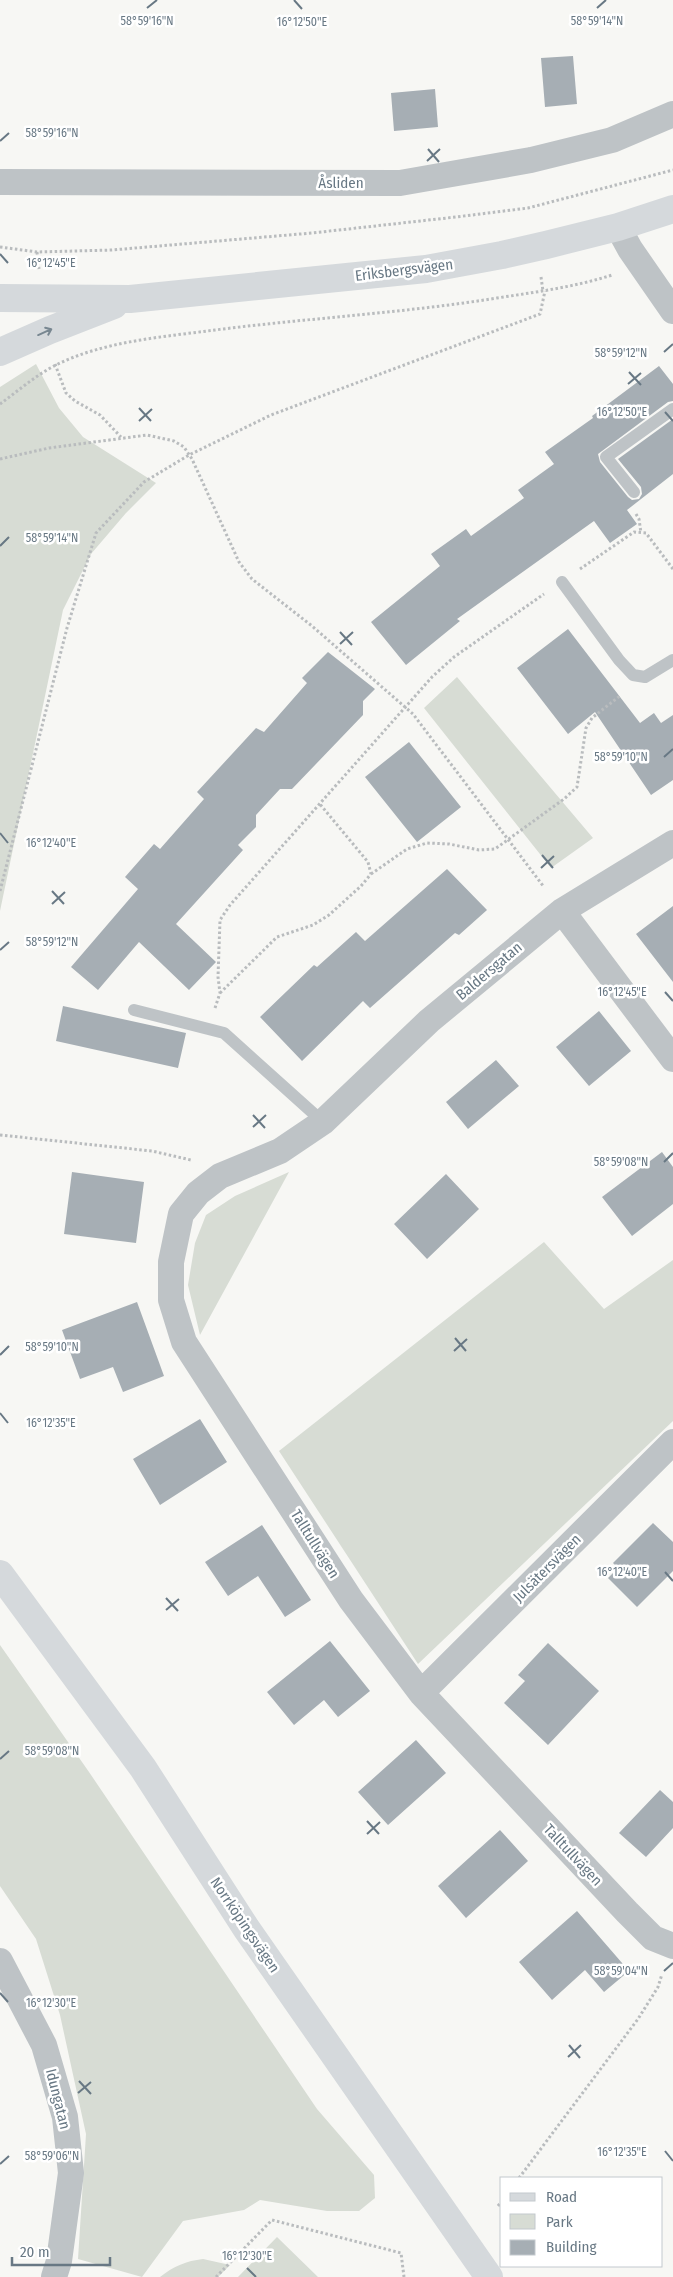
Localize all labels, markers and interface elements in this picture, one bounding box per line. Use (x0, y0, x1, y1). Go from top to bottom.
text: 58°59'16"N (121, 14, 173, 28)
text: 58°59'14"N (571, 14, 623, 28)
text: 16°12'50"E (277, 15, 328, 29)
text: 58°59'16"N (26, 126, 78, 140)
street label: Åsliden (318, 174, 364, 192)
street label: Eriksbergsvägen (354, 255, 454, 285)
text: 16°12'45"E (26, 256, 76, 270)
one-way arrow (37, 327, 52, 337)
text: 58°59'12"N (595, 346, 647, 360)
text: 16°12'50"E (597, 405, 648, 419)
text: 58°59'14"N (26, 531, 78, 545)
text: 58°59'10"N (594, 750, 648, 764)
text: 16°12'40"E (26, 836, 76, 850)
text: 58°59'12"N (26, 935, 78, 949)
street label: Baldersgatan (452, 938, 526, 1004)
text: 16°12'45"E (597, 985, 647, 999)
text: 58°59'08"N (594, 1155, 648, 1169)
text: 58°59'10"N (25, 1340, 79, 1354)
text: 16°12'35"E (26, 1416, 76, 1430)
street label: Talltullvägen (287, 1506, 343, 1582)
street label: Julsätersvägen (509, 1530, 585, 1606)
text: 16°12'40"E (597, 1565, 647, 1579)
text: 58°59'08"N (25, 1744, 79, 1758)
street label: Talltullvägen (540, 1820, 606, 1890)
street label: Norrköpingsvägen (207, 1874, 283, 1976)
text: 58°59'04"N (594, 1964, 648, 1978)
text: 16°12'30"E (26, 1996, 76, 2010)
street label: Idungatan (42, 2067, 74, 2131)
text: 16°12'35"E (597, 2145, 647, 2159)
text: 58°59'06"N (25, 2149, 79, 2163)
legend (500, 2177, 663, 2267)
text: Road (546, 2188, 577, 2206)
text: Park (546, 2213, 573, 2231)
scale bar (12, 2234, 110, 2266)
text: Building (546, 2238, 597, 2256)
text: 20 m (20, 2243, 50, 2261)
text: 16°12'30"E (222, 2249, 272, 2263)

